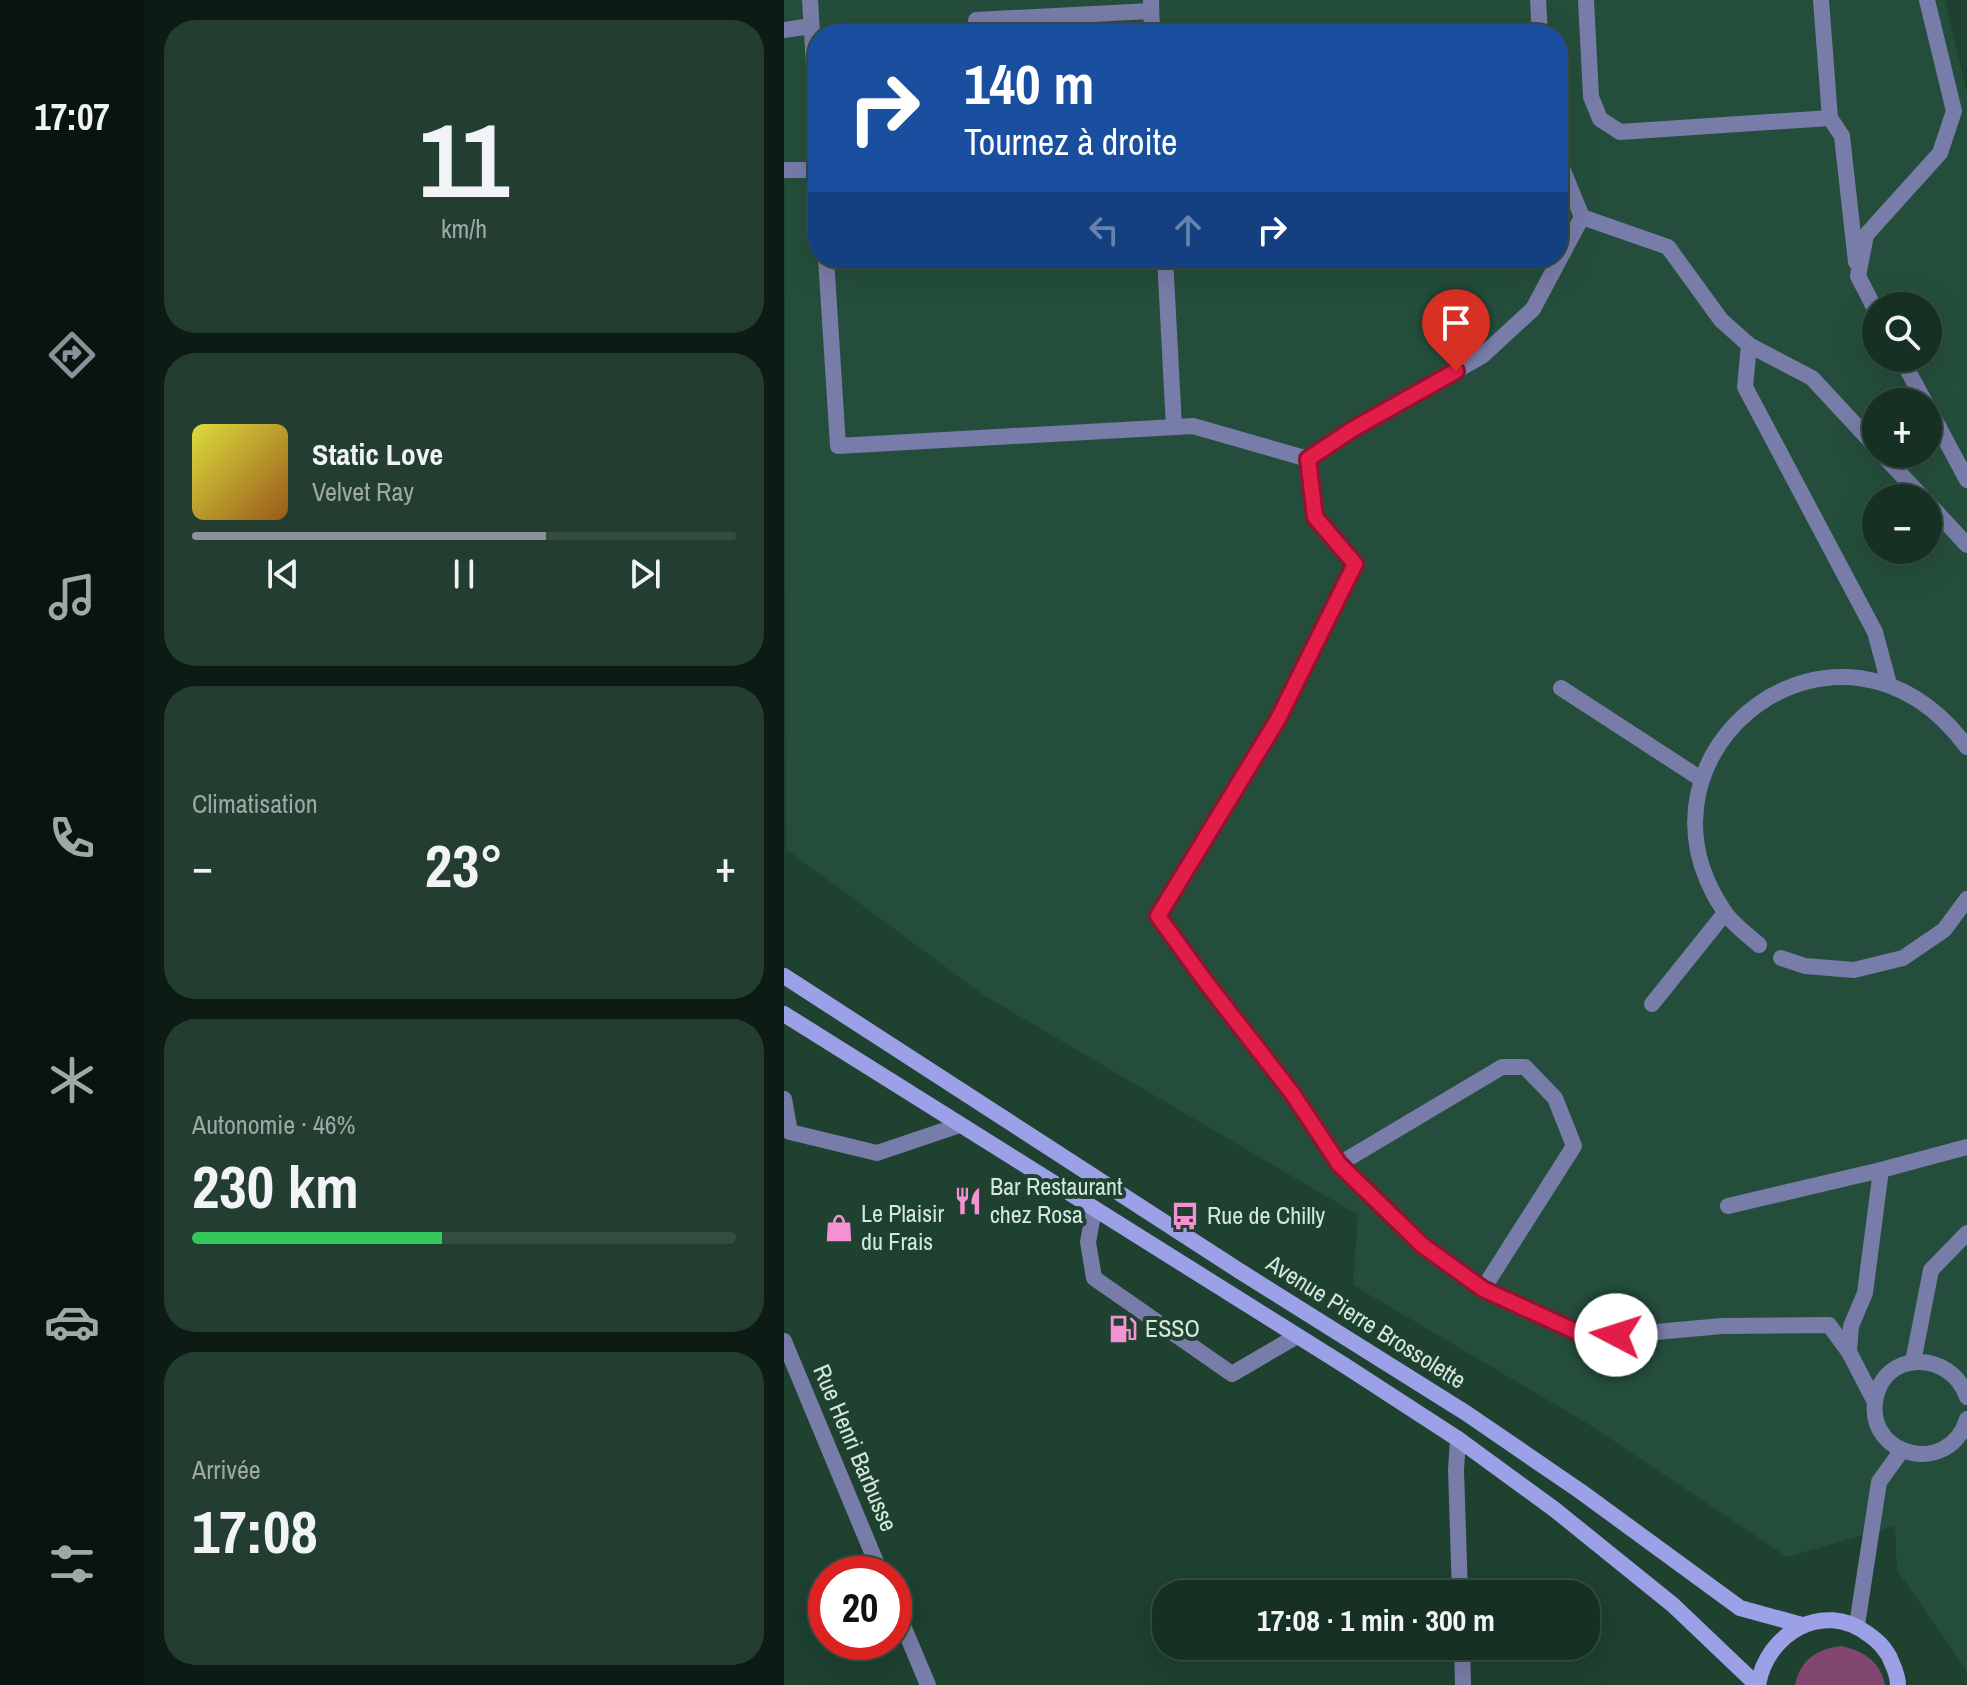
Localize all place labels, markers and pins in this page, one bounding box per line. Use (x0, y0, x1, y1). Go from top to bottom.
pin (1422, 289, 1490, 371)
place label: Bar Restaurant chez Rosa (990, 1170, 1123, 1230)
restaurant icon: Bar Restaurant chez Rosa (953, 1186, 983, 1216)
place label: Le Plaisir du Frais (861, 1197, 945, 1257)
place label: Rue de Chilly (1207, 1199, 1325, 1231)
bus stop icon: Rue de Chilly (1170, 1201, 1200, 1231)
shop icon: Le Plaisir du Frais (824, 1213, 854, 1243)
place label: ESSO (1145, 1312, 1200, 1344)
fuel station icon: ESSO (1108, 1314, 1138, 1344)

